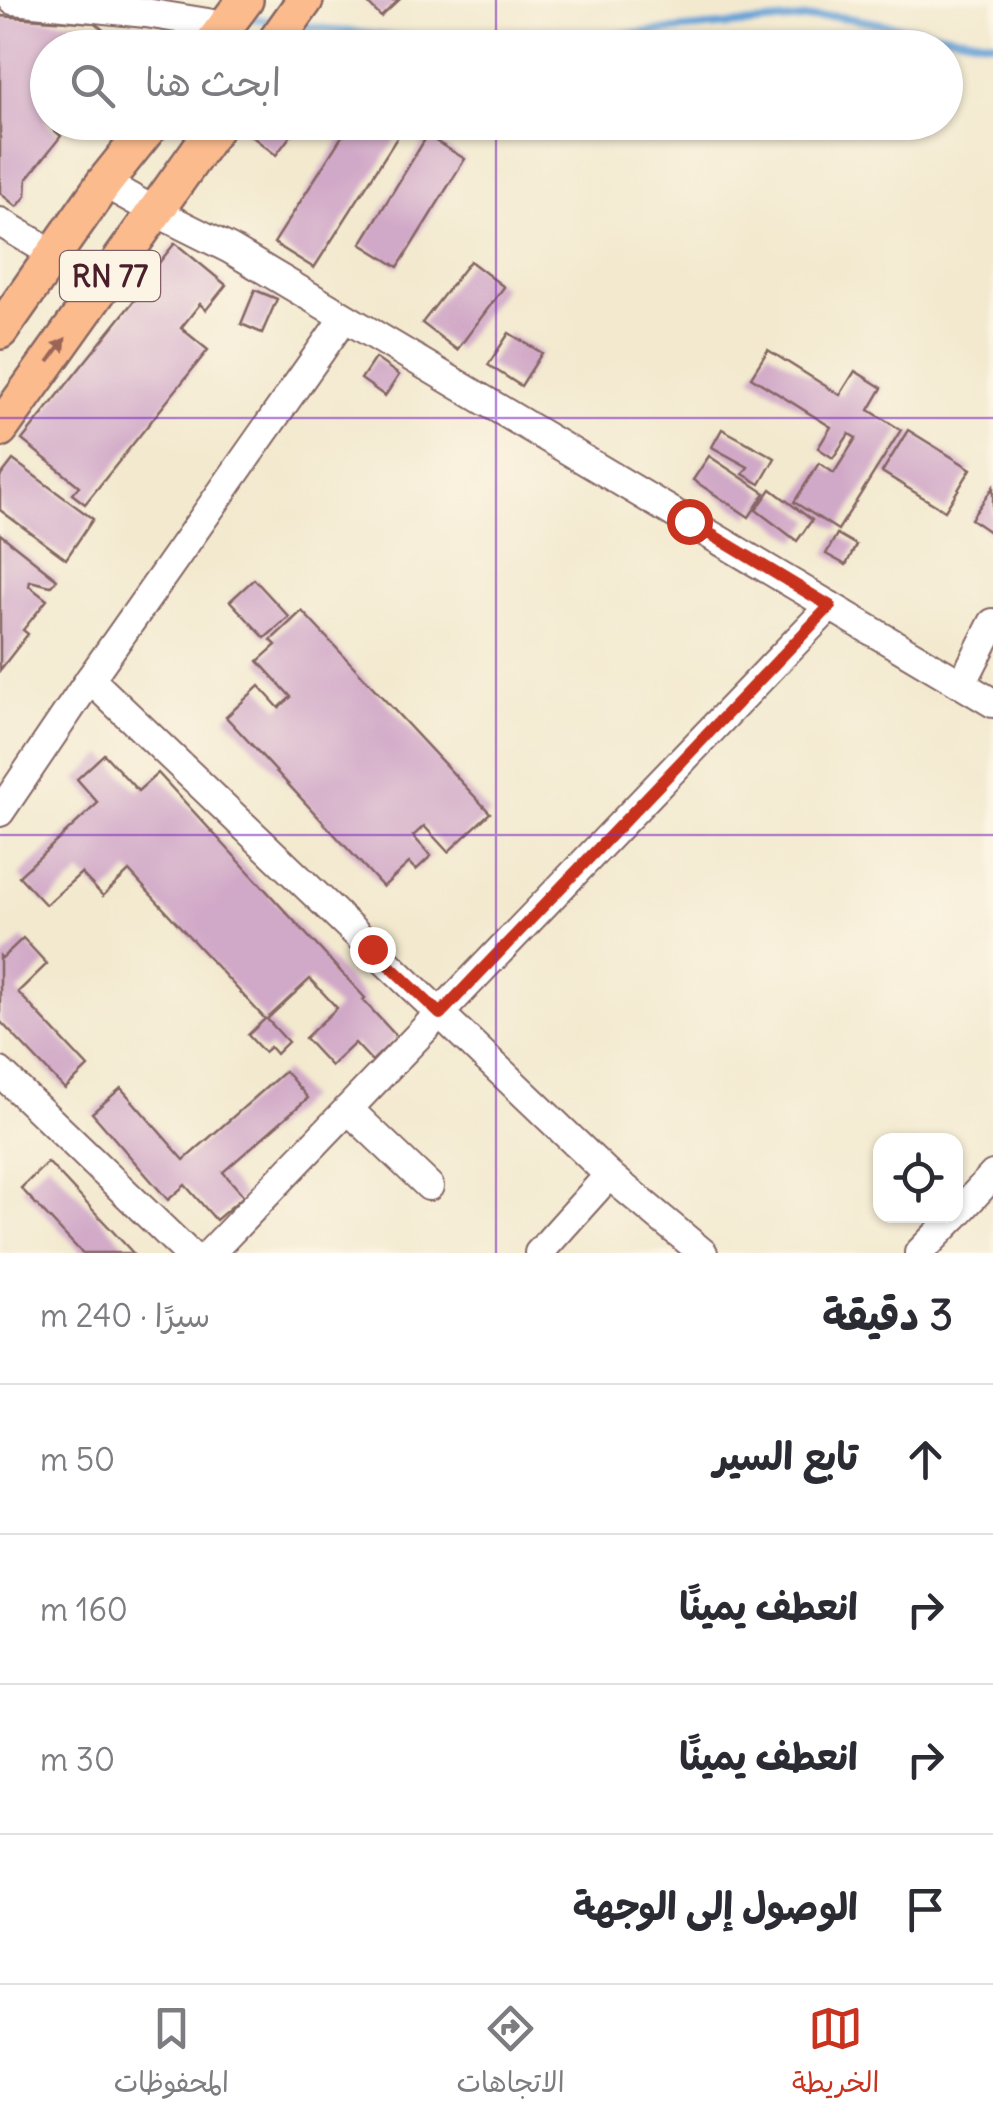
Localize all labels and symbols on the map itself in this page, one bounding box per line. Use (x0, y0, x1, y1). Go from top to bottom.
road number: RN 77 (60, 251, 160, 301)
one-way arrow (47, 337, 66, 363)
route start (667, 499, 713, 545)
route end (350, 927, 396, 973)

